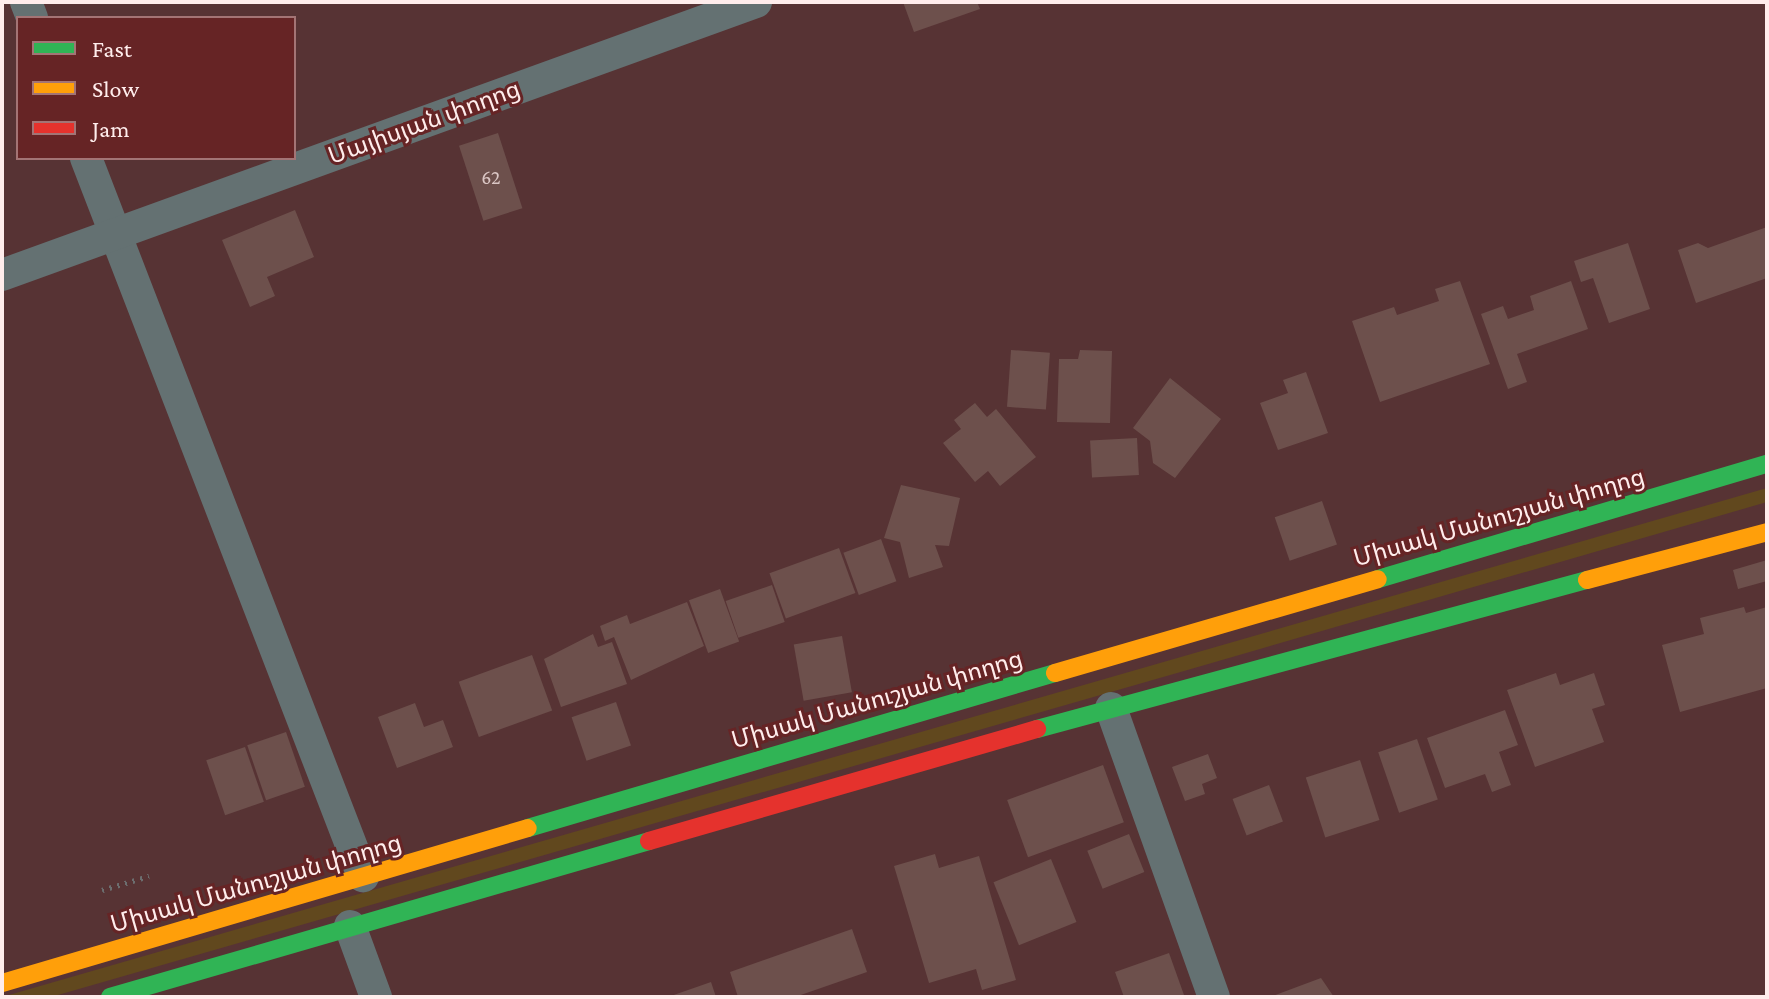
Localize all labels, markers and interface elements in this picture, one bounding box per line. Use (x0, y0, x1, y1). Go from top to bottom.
legend (16, 16, 296, 160)
text: Fast (92, 35, 132, 62)
street label: Մայիսյան փողոց (324, 74, 524, 170)
text: Slow (92, 75, 139, 102)
text: Jam (92, 115, 130, 142)
house number: 62 (481, 165, 501, 189)
street label: Միսակ Մանուշյան փողոց (1350, 462, 1648, 572)
street label: Միսակ Մանուշյան փողոց (728, 644, 1026, 754)
street label: Միսակ Մանուշյան փողոց (107, 828, 405, 938)

